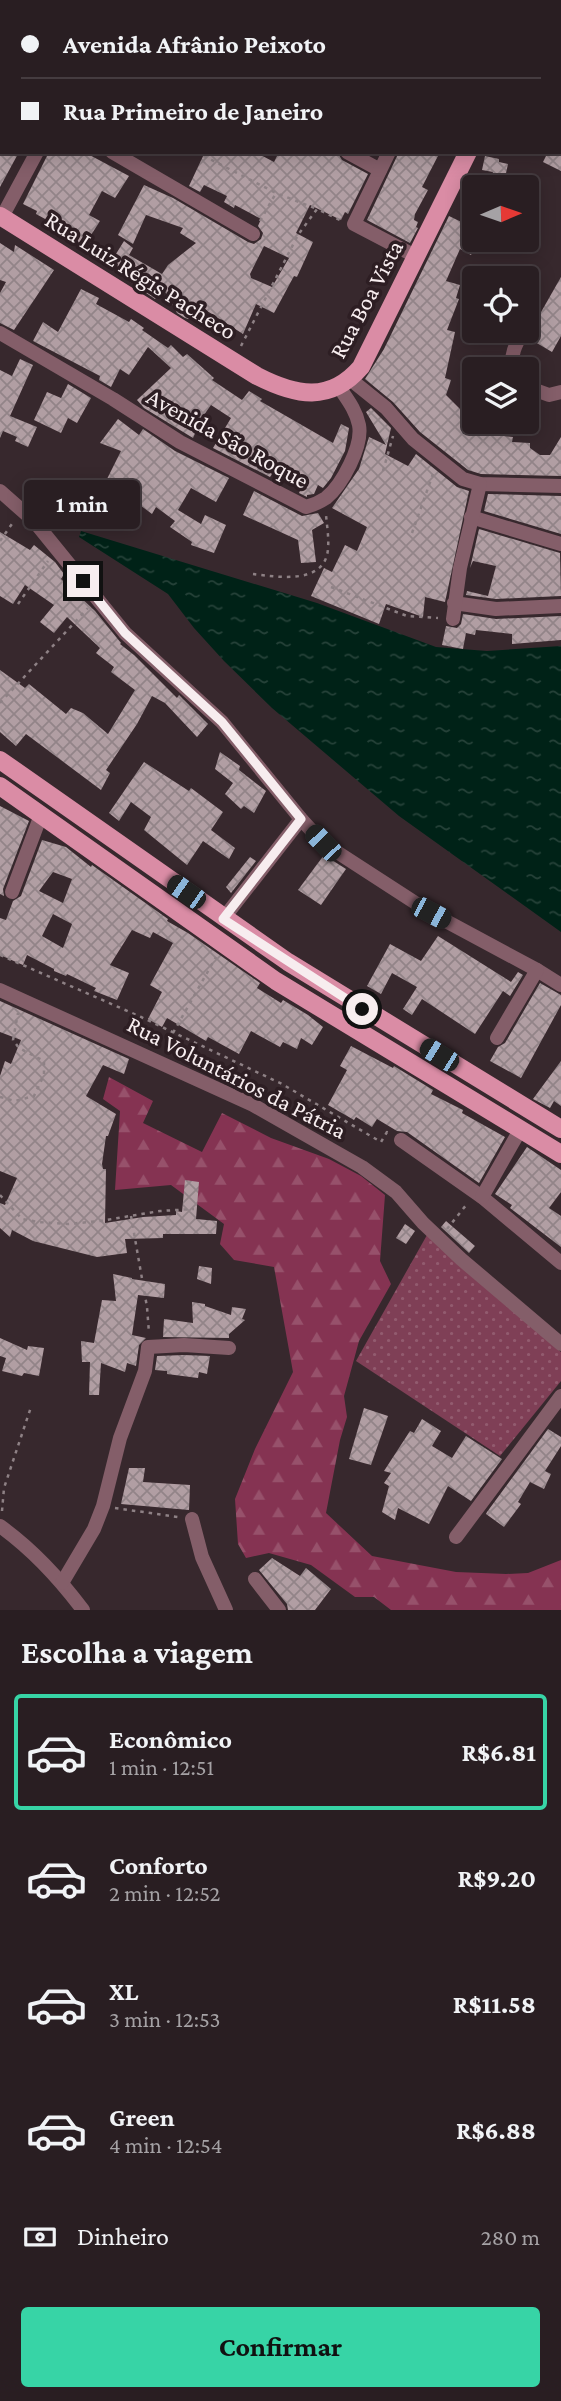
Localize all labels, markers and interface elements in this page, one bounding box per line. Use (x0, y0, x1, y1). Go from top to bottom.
text: Avenida Afrânio Peixoto (63, 30, 326, 59)
text: Rua Primeiro de Janeiro (63, 97, 323, 126)
north arrow (462, 175, 539, 252)
map controls (462, 175, 539, 434)
street label: Rua Luiz Régis Pacheco (41, 205, 241, 345)
street label: Rua Boa Vista (324, 235, 408, 363)
button: locate (462, 266, 539, 343)
button: layers (462, 357, 539, 434)
street label: Avenida São Roque (142, 382, 314, 494)
callout: 1 min (25, 480, 141, 528)
text: 1 min (56, 491, 108, 517)
route end (67, 565, 99, 597)
car (301, 821, 346, 865)
car (163, 871, 210, 913)
car (408, 894, 455, 932)
route start (346, 993, 378, 1025)
street label: Rua Voluntários da Pátria (123, 1010, 351, 1144)
car (416, 1035, 463, 1075)
text: Escolha a viagem (21, 1634, 253, 1670)
icon: car (25, 1721, 88, 1784)
text: Econômico (109, 1725, 232, 1754)
text: R$6.81 (461, 1738, 536, 1767)
text: 1 min · 12:51 (109, 1754, 214, 1780)
icon: car (25, 1847, 88, 1910)
text: Conforto (109, 1851, 208, 1880)
text: R$9.20 (458, 1864, 536, 1893)
text: 2 min · 12:52 (109, 1880, 220, 1906)
icon: car (25, 1973, 88, 2036)
text: XL (109, 1977, 138, 2006)
text: R$11.58 (453, 1990, 536, 2019)
text: 3 min · 12:53 (109, 2006, 221, 2032)
icon: car (25, 2099, 88, 2162)
text: Green (109, 2103, 175, 2132)
text: R$6.88 (456, 2116, 536, 2145)
text: 4 min · 12:54 (109, 2132, 223, 2158)
icon: cash (21, 2218, 59, 2256)
text: Dinheiro (77, 2222, 169, 2251)
text: 280 m (481, 2224, 540, 2250)
button: Confirmar (21, 2307, 540, 2387)

